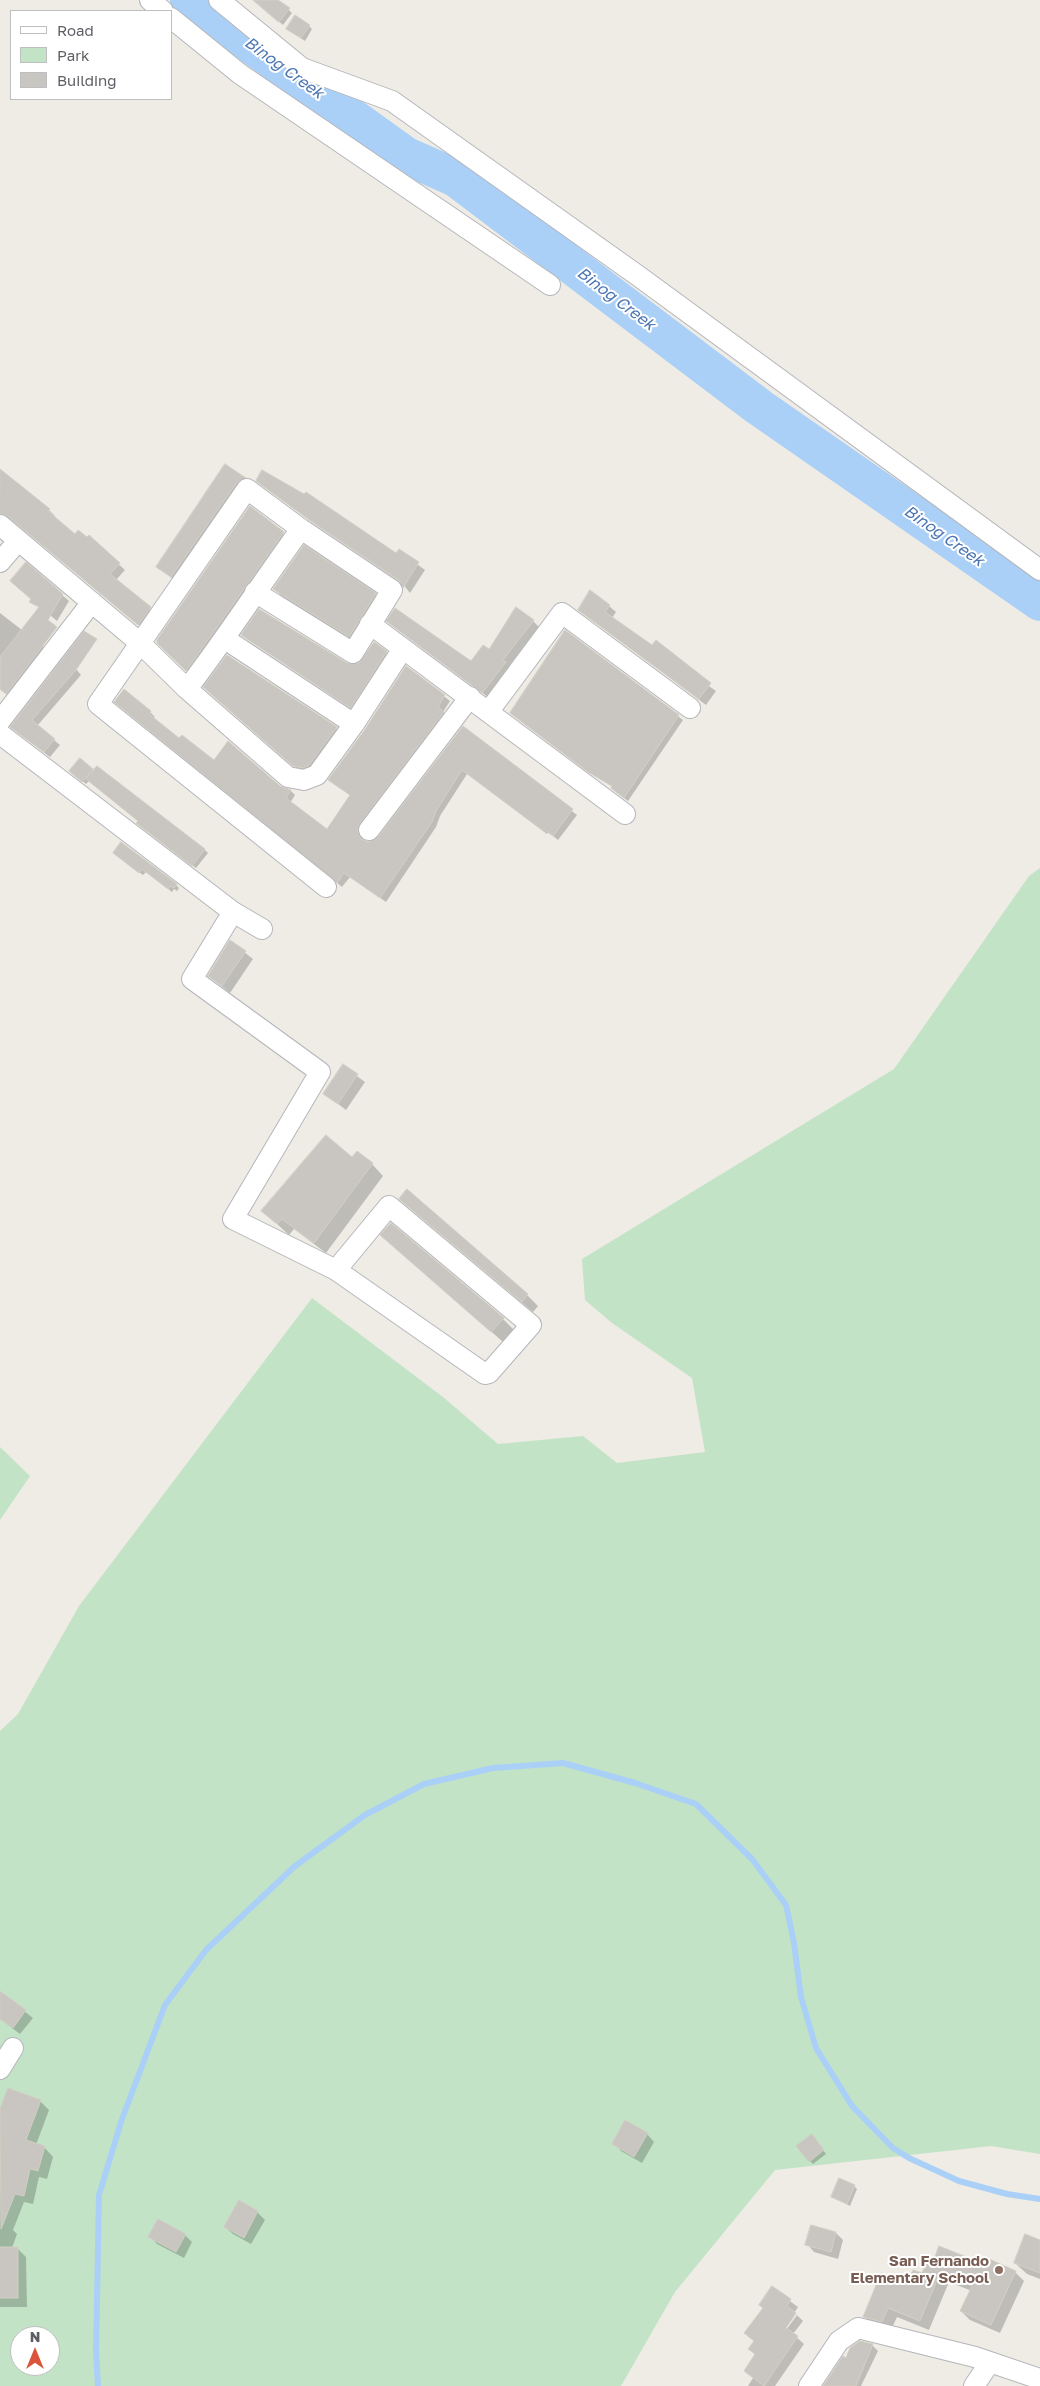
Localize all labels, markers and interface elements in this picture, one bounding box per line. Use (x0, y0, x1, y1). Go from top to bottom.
legend (10, 10, 172, 100)
text: Road (57, 21, 94, 39)
water label: Binog Creek (241, 33, 327, 103)
text: Park (57, 46, 89, 64)
text: Building (57, 71, 117, 89)
water label: Binog Creek (573, 263, 659, 335)
water label: Binog Creek (900, 502, 988, 570)
place label: San Fernando Elementary School (850, 2252, 989, 2287)
marker: San Fernando Elementary School (993, 2264, 1005, 2276)
north arrow (10, 2326, 60, 2376)
text: N (30, 2328, 40, 2345)

